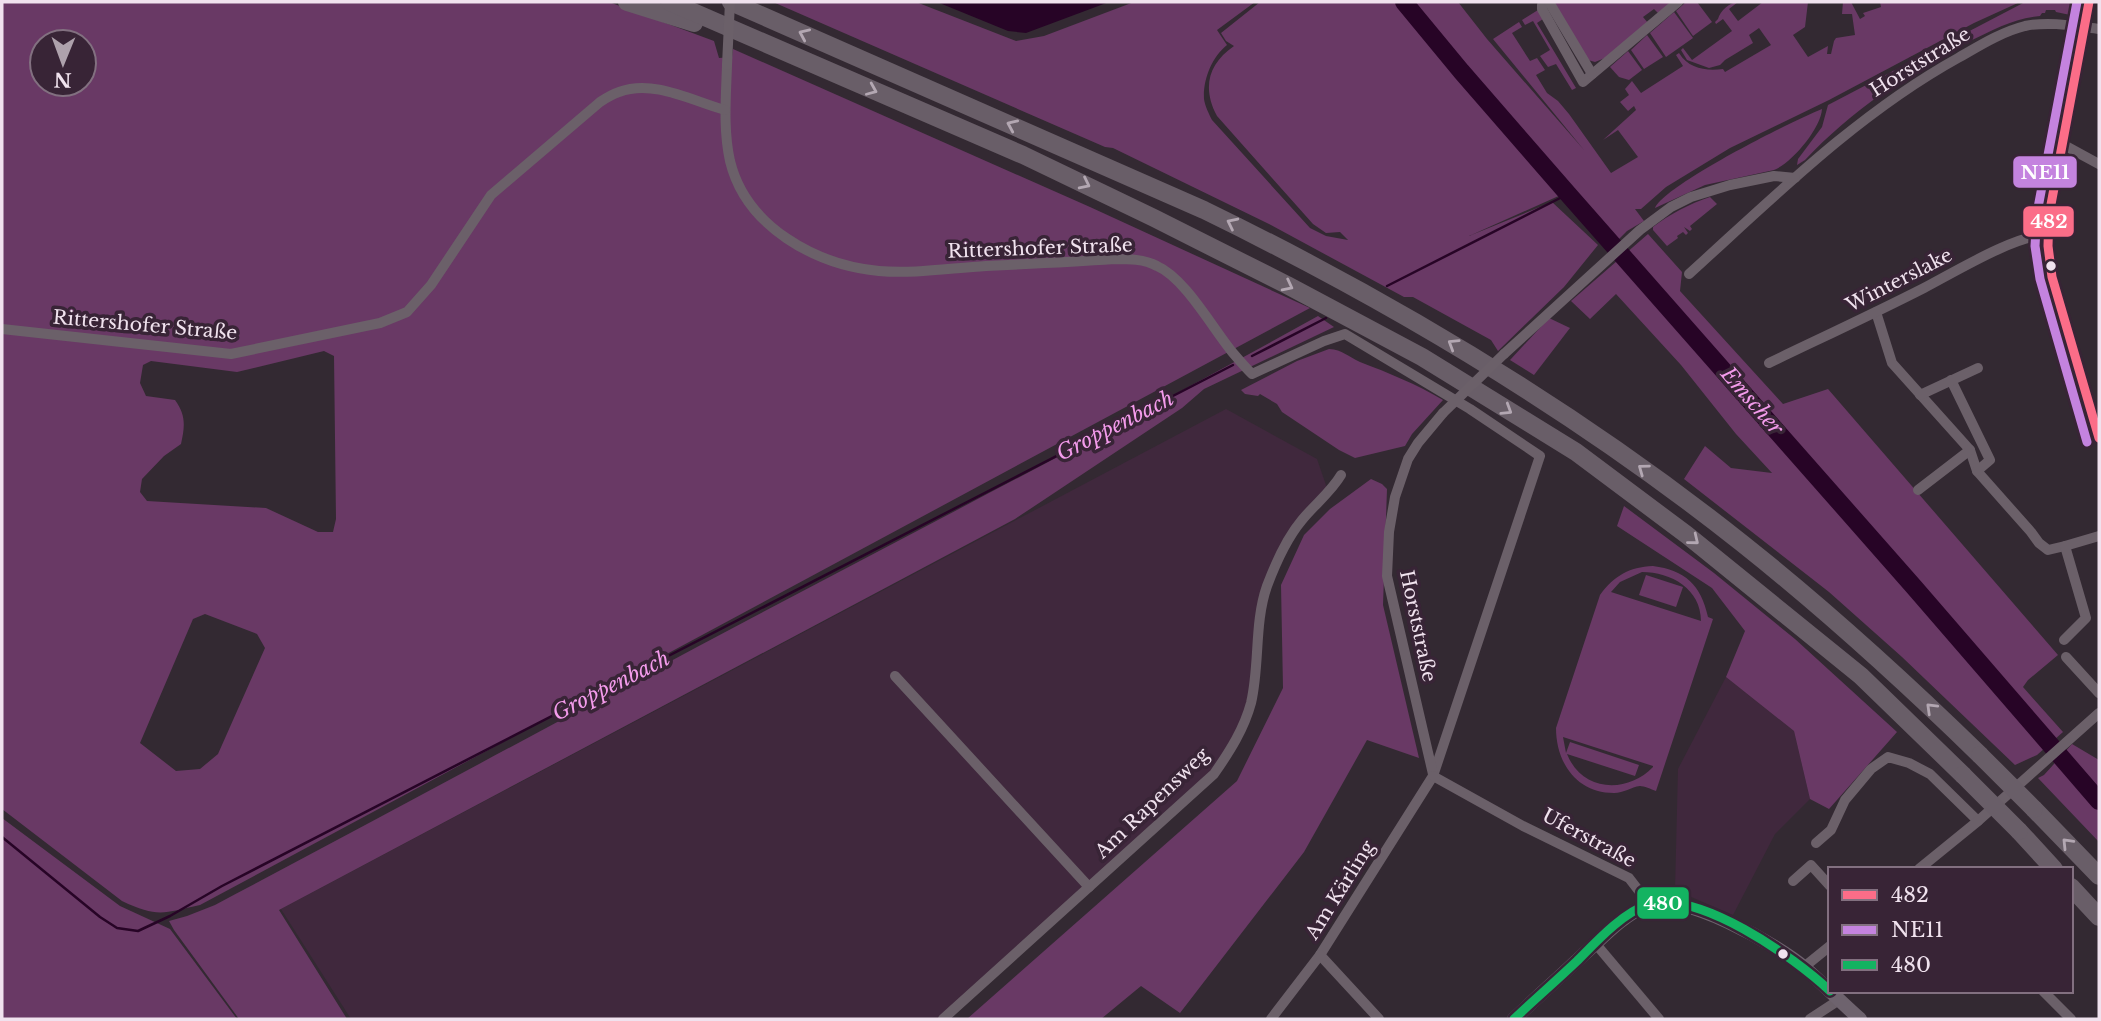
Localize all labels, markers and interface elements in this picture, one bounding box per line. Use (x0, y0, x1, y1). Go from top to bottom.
street label: Horststraße (1866, 22, 1974, 102)
north arrow (28, 28, 98, 98)
one-way arrow (799, 28, 811, 42)
text: N (53, 68, 72, 91)
one-way arrow (865, 82, 877, 96)
one-way arrow (1007, 119, 1019, 133)
line badge: NE11 (2012, 155, 2078, 189)
text: NE11 (2021, 161, 2069, 184)
one-way arrow (1077, 176, 1090, 190)
line badge: 482 (2022, 205, 2075, 238)
text: 482 (2030, 210, 2068, 233)
one-way arrow (1227, 218, 1239, 232)
street label: Rittershofer Straße (947, 233, 1133, 263)
street label: Winterslake (1841, 243, 1956, 317)
unlabelled marker (2044, 259, 2058, 273)
one-way arrow (1281, 277, 1293, 291)
street label: Rittershofer Straße (52, 305, 238, 345)
one-way arrow (1448, 339, 1461, 352)
water label: Emscher (1715, 361, 1790, 442)
water label: Groppenbach (1052, 385, 1178, 467)
one-way arrow (1500, 401, 1513, 414)
one-way arrow (1638, 465, 1651, 477)
one-way arrow (1685, 532, 1698, 544)
street label: Horststraße (1395, 568, 1441, 684)
water label: Groppenbach (548, 645, 674, 727)
one-way arrow (1926, 703, 1939, 716)
street label: Am Rapensweg (1090, 742, 1214, 864)
street label: Uferstraße (1538, 804, 1640, 872)
street label: Am Kärling (1300, 836, 1380, 944)
one-way arrow (2062, 838, 2075, 851)
legend (1828, 867, 2073, 993)
text: 482 (1891, 882, 1929, 908)
line badge: 480 (1636, 886, 1690, 920)
text: 480 (1643, 892, 1683, 915)
text: NE11 (1891, 917, 1944, 943)
unlabelled marker (1776, 947, 1790, 961)
text: 480 (1891, 952, 1931, 978)

